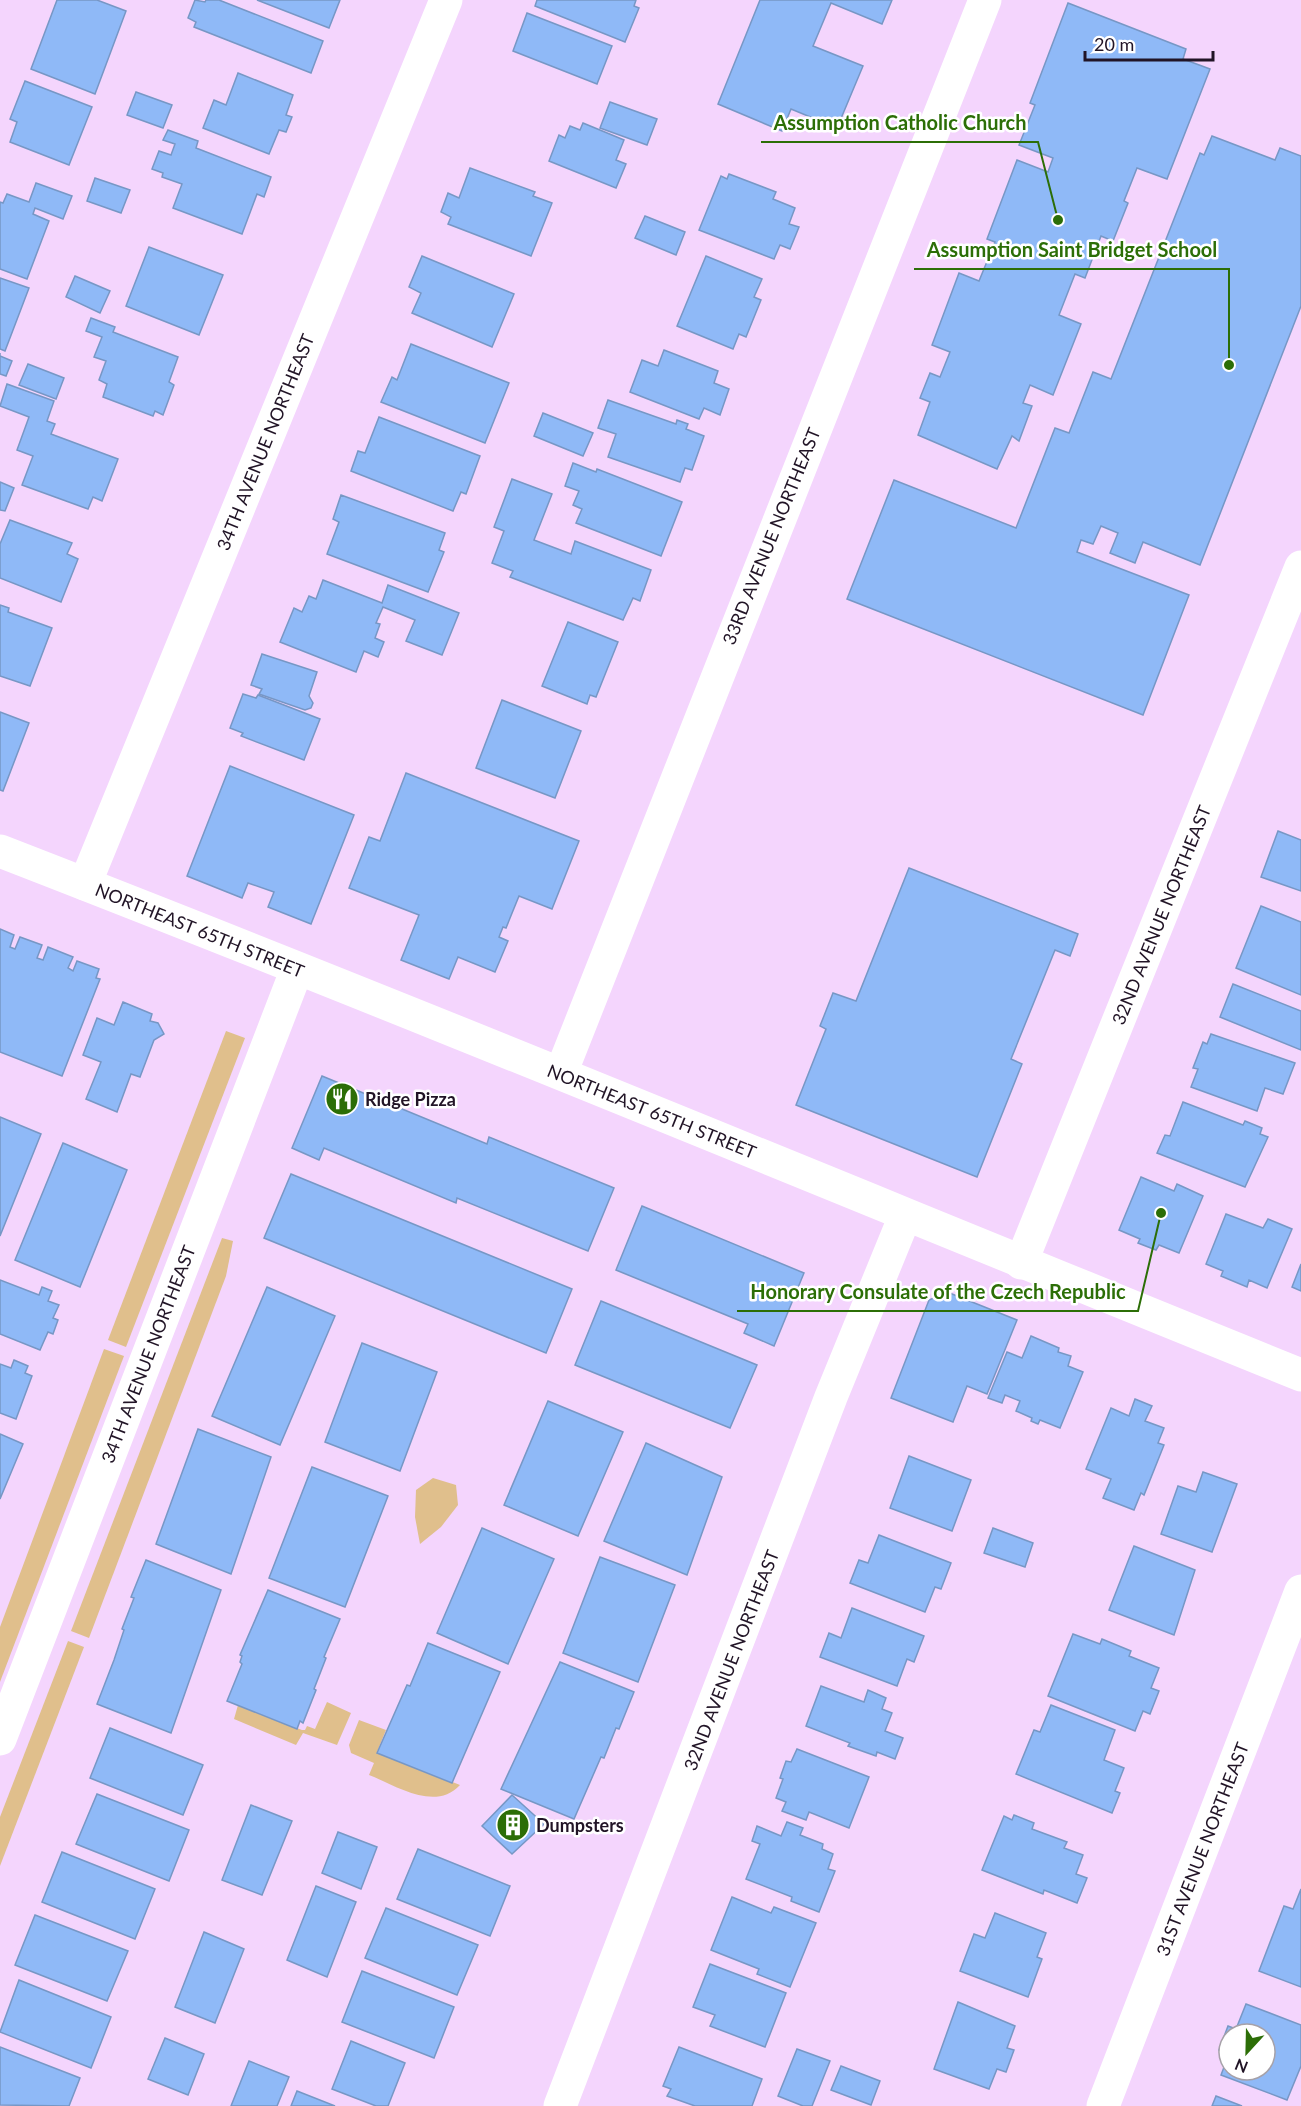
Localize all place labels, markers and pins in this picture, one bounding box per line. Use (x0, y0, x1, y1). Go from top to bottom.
callout: Assumption Catholic Church (761, 104, 1038, 142)
callout: Assumption Saint Bridget School (914, 231, 1229, 269)
restaurant icon: Ridge Pizza (324, 1081, 360, 1117)
place label: Ridge Pizza (365, 1088, 456, 1110)
callout: Honorary Consulate of the Czech Republic (737, 1273, 1138, 1311)
building icon: Dumpsters (495, 1807, 531, 1843)
place label: Dumpsters (536, 1814, 624, 1836)

